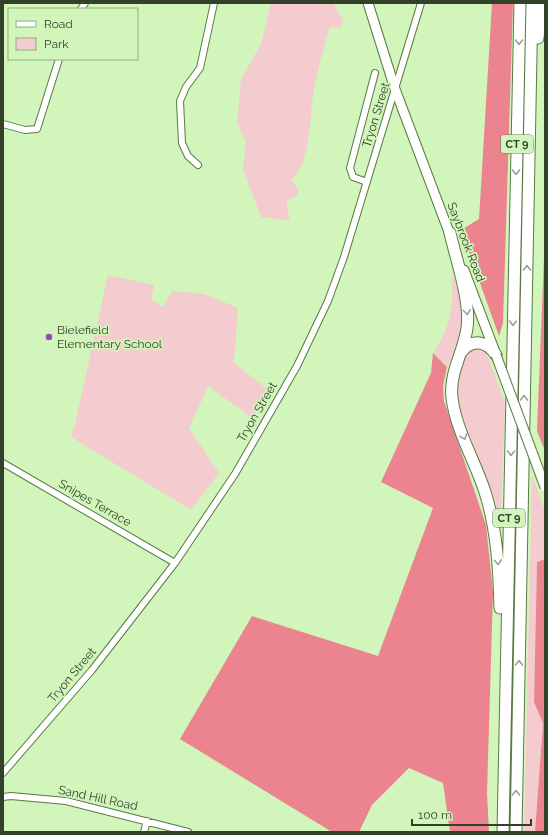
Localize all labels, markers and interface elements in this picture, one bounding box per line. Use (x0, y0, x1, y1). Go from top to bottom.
legend (8, 8, 138, 60)
text: Road (44, 17, 73, 31)
text: Park (44, 37, 69, 51)
one-way arrow (515, 39, 523, 45)
street label: Tryon Street (359, 81, 393, 149)
road number: CT 9 (501, 135, 533, 153)
one-way arrow (512, 169, 520, 175)
street label: Saybrook Road (444, 200, 488, 284)
one-way arrow (522, 265, 531, 271)
one-way arrow (462, 309, 471, 315)
one-way arrow (509, 320, 517, 326)
place label: Bielefield Elementary School (57, 323, 163, 351)
marker: Bielefield Elementary School (44, 332, 54, 342)
street label: Tryon Street (234, 379, 280, 445)
one-way arrow (520, 395, 528, 401)
one-way arrow (460, 434, 468, 441)
one-way arrow (506, 450, 515, 456)
street label: Snipes Terrace (56, 477, 134, 529)
road number: CT 9 (493, 509, 525, 527)
one-way arrow (493, 559, 502, 565)
street label: Tryon Street (45, 645, 99, 705)
one-way arrow (514, 660, 523, 666)
street label: Sand Hill Road (57, 783, 139, 813)
one-way arrow (512, 790, 520, 796)
scale bar (412, 801, 531, 827)
text: 100 m (418, 808, 452, 822)

